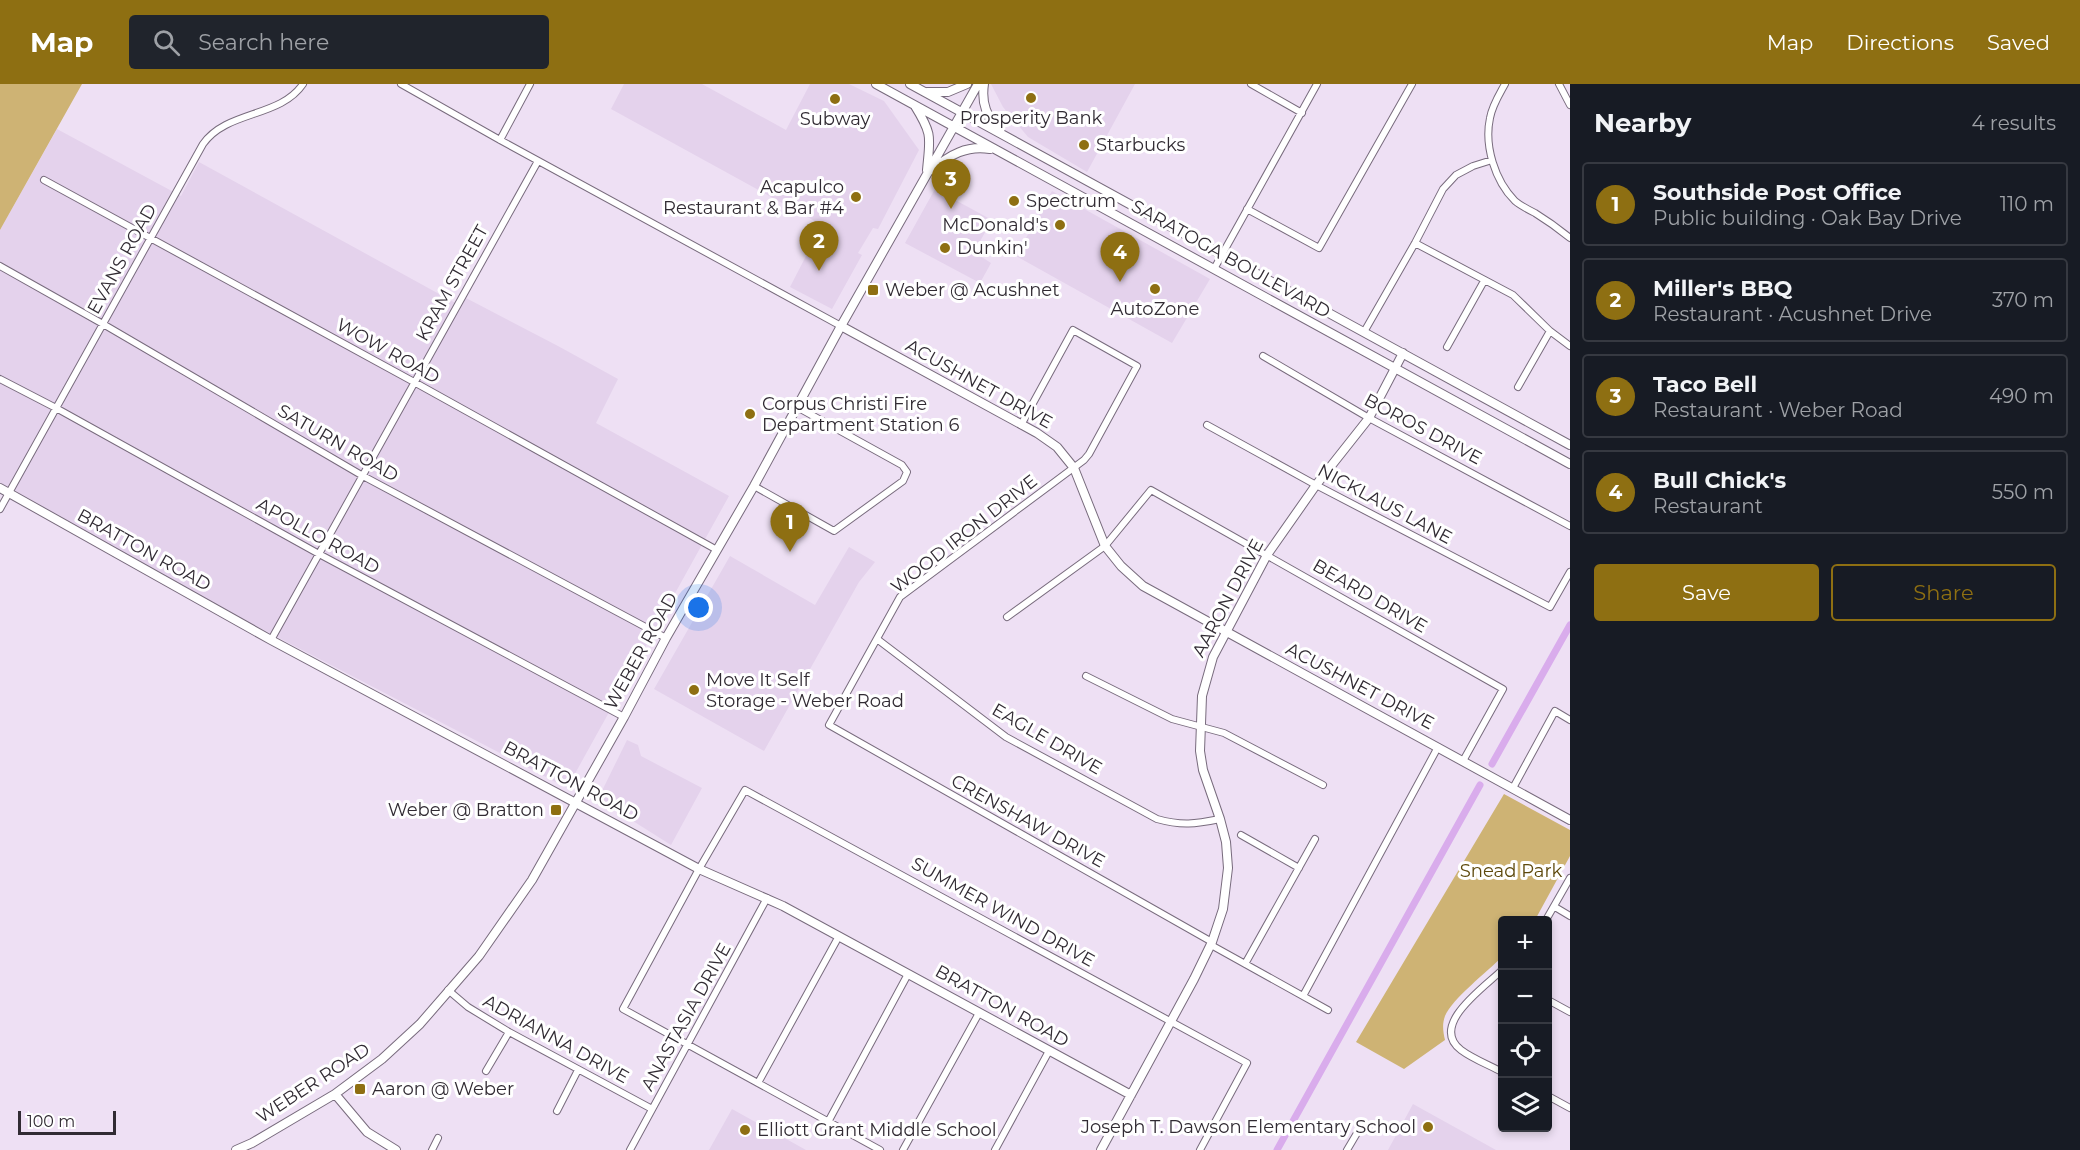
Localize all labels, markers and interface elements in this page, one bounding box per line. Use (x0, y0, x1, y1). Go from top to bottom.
search box (129, 15, 549, 69)
text: Map (30, 25, 93, 59)
icon: search (150, 26, 183, 59)
text: Search here (198, 29, 329, 56)
text: Map (1767, 30, 1813, 55)
text: Directions (1846, 30, 1954, 55)
text: Saved (1987, 30, 2050, 55)
marker: Prosperity Bank (1024, 91, 1038, 105)
marker: Subway (828, 92, 842, 106)
place label: Prosperity Bank (960, 107, 1103, 129)
text: Nearby (1594, 107, 1691, 139)
place label: Subway (800, 108, 871, 130)
text: 4 results (1971, 111, 2056, 135)
place label: Starbucks (1096, 134, 1185, 156)
marker: Starbucks (1077, 138, 1091, 152)
pin: 3 (932, 160, 970, 209)
place label: Acapulco Restaurant & Bar #4 (663, 176, 844, 219)
text: Southside Post Office (1653, 179, 1902, 206)
marker: Acapulco Restaurant & Bar #4 (849, 190, 863, 204)
place label: Spectrum (1026, 190, 1116, 212)
text: 1 (1612, 192, 1619, 216)
text: 110 m (2000, 192, 2054, 216)
marker: Spectrum (1007, 194, 1021, 208)
street label: SARATOGA BOULEVARD (1128, 195, 1334, 323)
street label: EVANS ROAD (83, 200, 161, 318)
text: Public building · Oak Bay Drive (1653, 206, 1962, 230)
place label: McDonald's (942, 214, 1048, 236)
marker: McDonald's (1053, 218, 1067, 232)
street label: KRAM STREET (411, 221, 493, 345)
pin: 2 (800, 222, 838, 271)
pin: 4 (1100, 232, 1140, 282)
place label: Dunkin' (957, 237, 1028, 259)
marker: Dunkin' (938, 241, 952, 255)
text: Miller's BBQ (1653, 275, 1792, 302)
place label: Weber @ Acushnet (885, 279, 1060, 301)
marker: AutoZone (1148, 282, 1162, 296)
marker: Weber @ Acushnet (866, 283, 880, 297)
text: 2 (1610, 288, 1621, 312)
text: 370 m (1992, 288, 2054, 312)
place label: AutoZone (1111, 298, 1200, 320)
text: Restaurant · Acushnet Drive (1653, 302, 1932, 326)
street label: WOW ROAD (332, 314, 444, 388)
street label: ACUSHNET DRIVE (902, 334, 1056, 434)
text: Taco Bell (1653, 371, 1757, 398)
text: 3 (1610, 384, 1621, 408)
text: 490 m (1989, 384, 2054, 408)
street label: BOROS DRIVE (1360, 389, 1486, 469)
place label: Corpus Christi Fire Department Station 6 (762, 393, 959, 436)
text: Restaurant · Weber Road (1653, 398, 1903, 422)
street label: SATURN ROAD (274, 400, 402, 486)
marker: Corpus Christi Fire Department Station 6 (743, 407, 757, 421)
street label: NICKLAUS LANE (1314, 459, 1456, 549)
text: Bull Chick's (1653, 467, 1786, 494)
street label: WOOD IRON DRIVE (886, 470, 1042, 598)
text: 4 (1609, 480, 1622, 504)
text: 550 m (1992, 480, 2054, 504)
street label: APOLLO ROAD (253, 493, 383, 579)
text: Restaurant (1653, 494, 1763, 518)
pin: 1 (770, 502, 810, 552)
street label: BRATTON ROAD (73, 504, 215, 596)
street label: AARON DRIVE (1188, 535, 1268, 661)
street label: BEARD DRIVE (1309, 554, 1431, 638)
button: Save (1594, 564, 1819, 621)
button: Share (1831, 564, 2056, 621)
street label: WEBER ROAD (600, 588, 682, 714)
your location (684, 593, 713, 622)
street label: ACUSHNET DRIVE (1282, 638, 1438, 734)
place label: Move It Self Storage - Weber Road (706, 669, 904, 712)
marker: Move It Self Storage - Weber Road (687, 683, 701, 697)
street label: EAGLE DRIVE (988, 699, 1106, 779)
street label: BRATTON ROAD (500, 736, 642, 826)
street label: CRENSHAW DRIVE (947, 770, 1109, 872)
place label: Weber @ Bratton (388, 799, 544, 821)
marker: Weber @ Bratton (549, 803, 563, 817)
street label: SUMMER WIND DRIVE (907, 852, 1099, 972)
park label: Snead Park (1460, 860, 1562, 882)
map controls (1498, 916, 1552, 1132)
button: + (1498, 916, 1552, 970)
street label: ANASTASIA DRIVE (636, 939, 736, 1095)
street label: BRATTON ROAD (931, 960, 1073, 1052)
button: − (1498, 970, 1552, 1024)
street label: ADRIANNA DRIVE (479, 990, 633, 1088)
button: locate (1498, 1024, 1552, 1078)
street label: WEBER ROAD (252, 1038, 374, 1128)
place label: Aaron @ Weber (372, 1078, 514, 1100)
button: layers (1498, 1078, 1552, 1132)
marker: Aaron @ Weber (353, 1082, 367, 1096)
scale bar (18, 1108, 116, 1136)
text: 100 m (27, 1112, 75, 1131)
place label: Joseph T. Dawson Elementary School (1080, 1116, 1416, 1138)
place label: Elliott Grant Middle School (757, 1119, 997, 1141)
marker: Joseph T. Dawson Elementary School (1421, 1120, 1435, 1134)
marker: Elliott Grant Middle School (738, 1123, 752, 1137)

